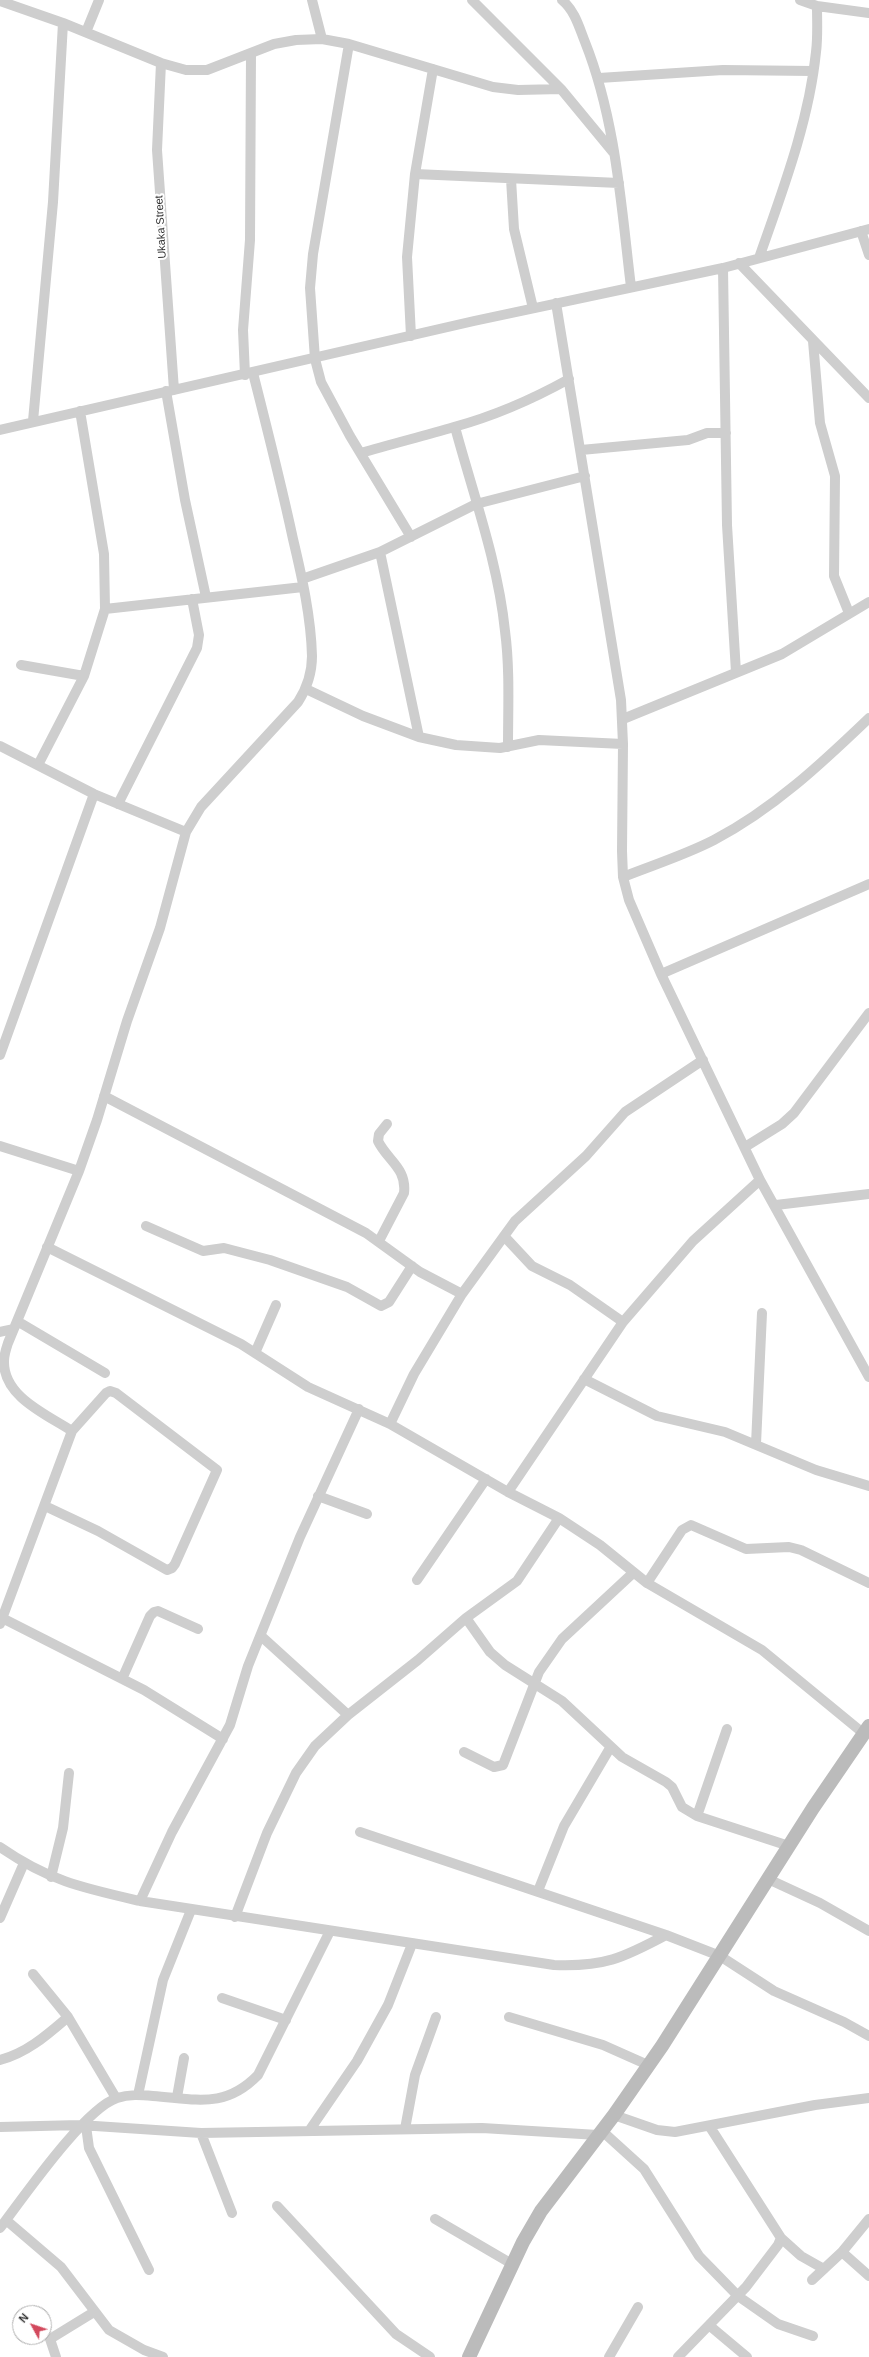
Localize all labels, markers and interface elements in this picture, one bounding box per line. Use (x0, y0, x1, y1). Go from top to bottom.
street label: Ukaka Street (153, 195, 169, 259)
north arrow (12, 2305, 52, 2345)
text: N (16, 2311, 31, 2325)

